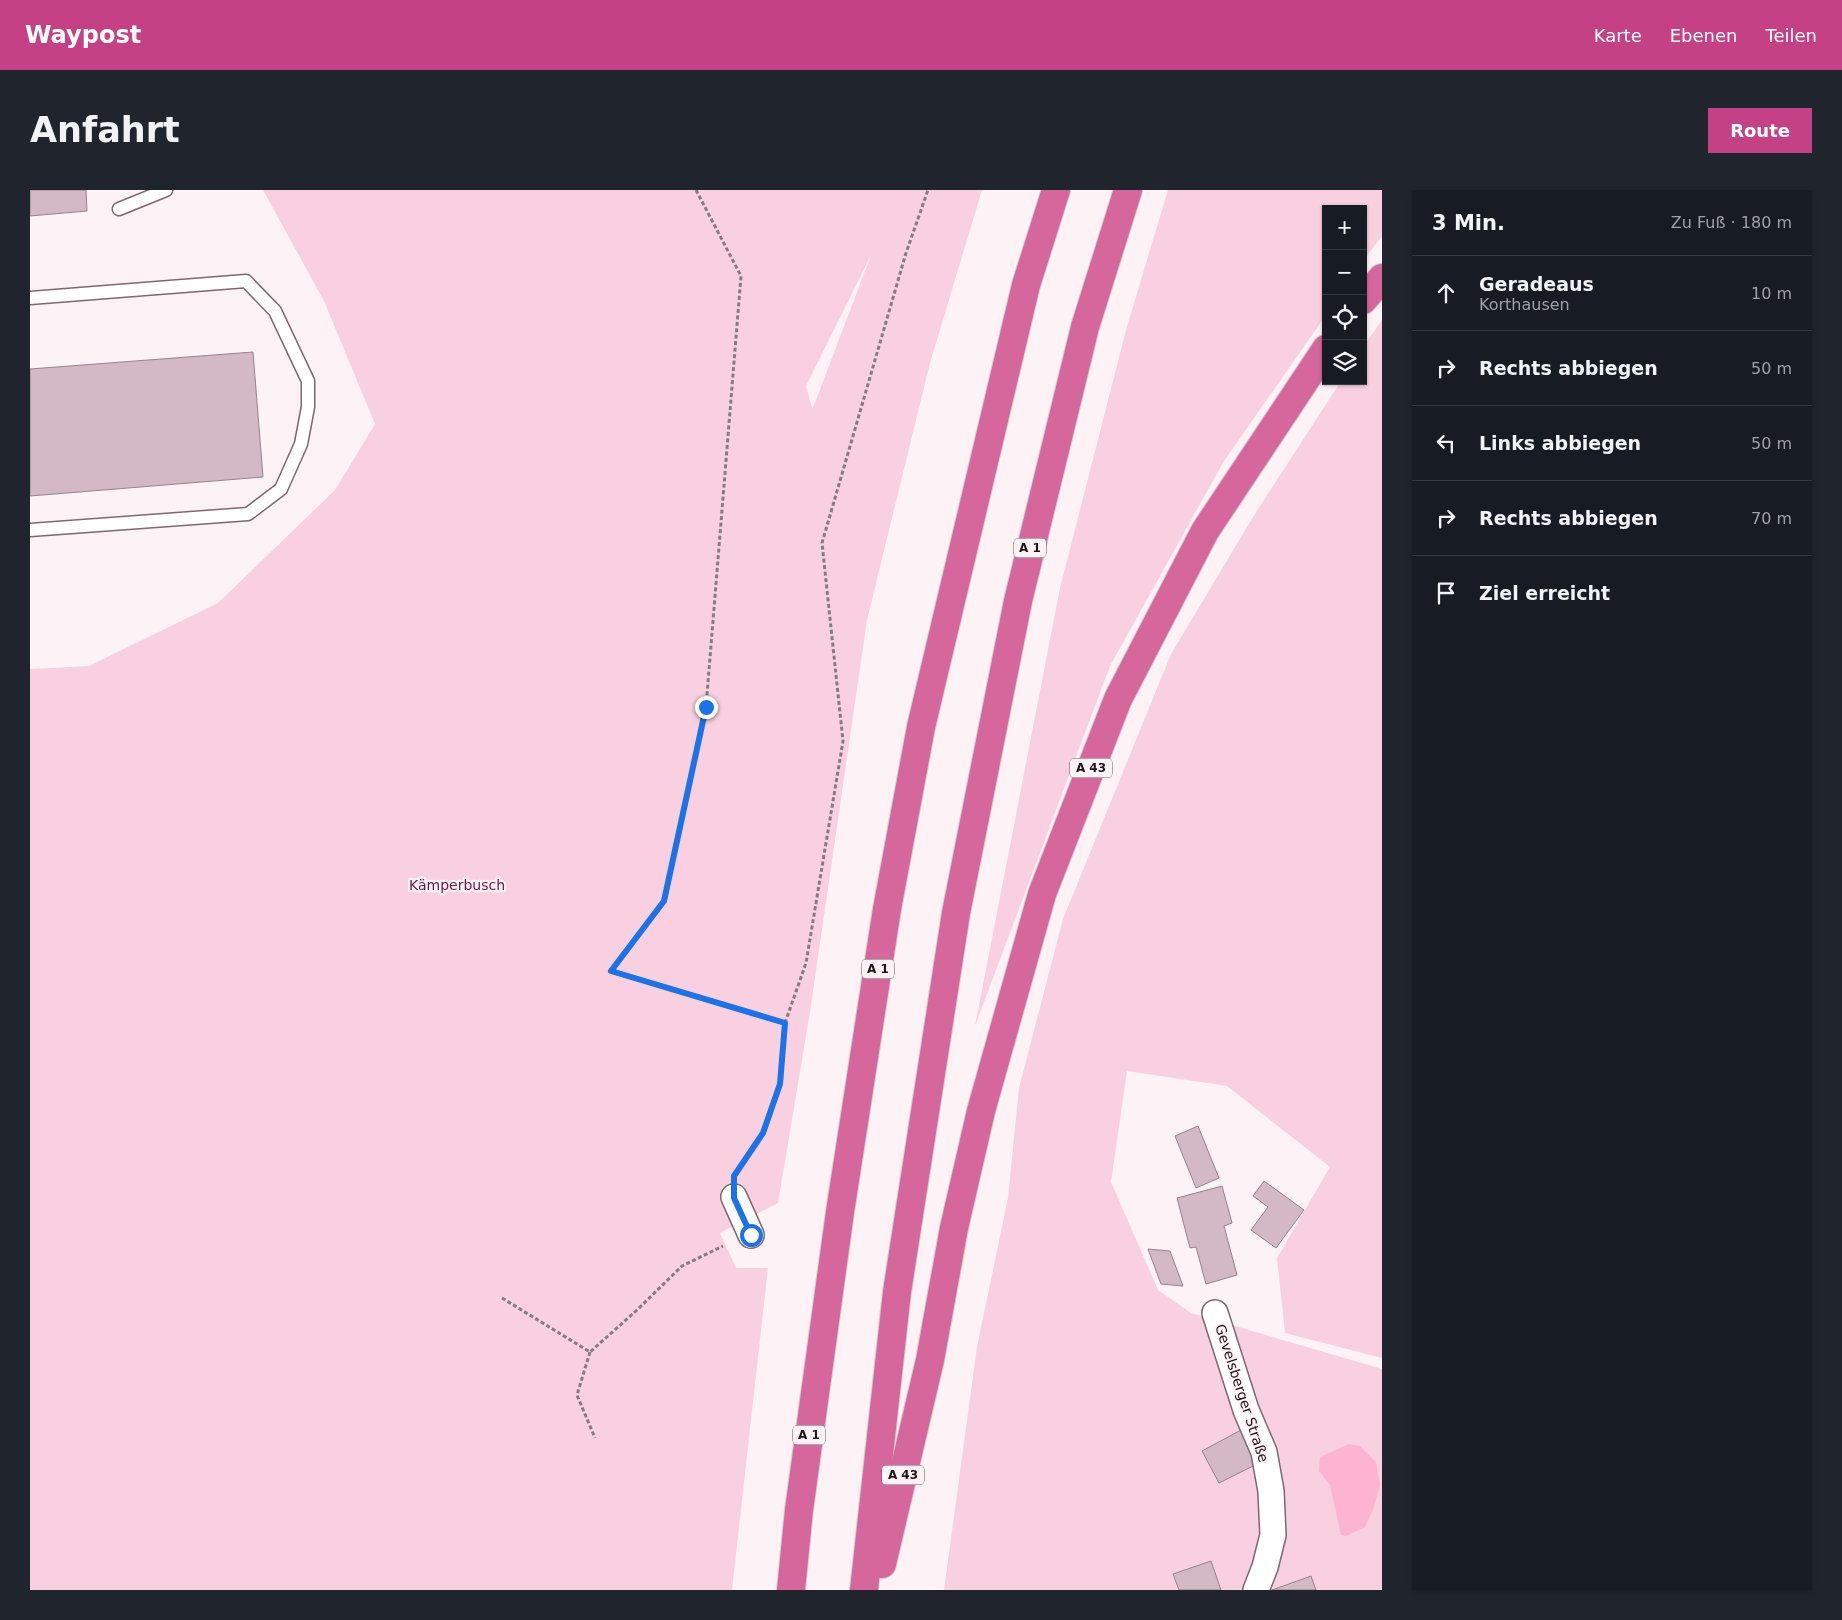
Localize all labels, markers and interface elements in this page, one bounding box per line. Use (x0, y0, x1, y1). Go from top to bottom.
text: Waypost (25, 21, 141, 49)
text: Karte (1594, 25, 1642, 46)
text: Ebenen (1670, 25, 1738, 46)
text: Teilen (1766, 25, 1817, 46)
button: Route (1708, 108, 1812, 153)
text: Anfahrt (30, 110, 180, 150)
map controls (1322, 205, 1367, 385)
button: + (1322, 205, 1367, 250)
text: 3 Min. (1432, 211, 1505, 235)
text: Zu Fuß · 180 m (1671, 213, 1792, 232)
button: − (1322, 250, 1367, 295)
text: Geradeaus (1479, 273, 1594, 295)
icon: ahead (1432, 279, 1460, 307)
text: 10 m (1751, 284, 1792, 303)
button: locate (1322, 295, 1367, 340)
text: Korthausen (1479, 295, 1570, 314)
button: layers (1322, 340, 1367, 385)
icon: right (1432, 354, 1460, 382)
text: Rechts abbiegen (1479, 357, 1658, 379)
text: 50 m (1751, 359, 1792, 378)
icon: left (1432, 429, 1460, 457)
text: Links abbiegen (1479, 432, 1641, 454)
text: 50 m (1751, 434, 1792, 453)
icon: right (1432, 504, 1460, 532)
text: Rechts abbiegen (1479, 507, 1658, 529)
text: 70 m (1751, 509, 1792, 528)
road number: A 1 (1014, 538, 1046, 558)
icon: arrive (1432, 579, 1460, 607)
text: Ziel erreicht (1479, 582, 1610, 604)
route end (695, 696, 718, 719)
road number: A 43 (1070, 758, 1112, 778)
park label: Kämperbusch (409, 877, 505, 893)
road number: A 1 (862, 960, 894, 979)
route start (740, 1224, 763, 1247)
street label: Gevelsberger Straße (1212, 1322, 1272, 1464)
road number: A 1 (793, 1426, 825, 1444)
road number: A 43 (882, 1466, 924, 1484)

